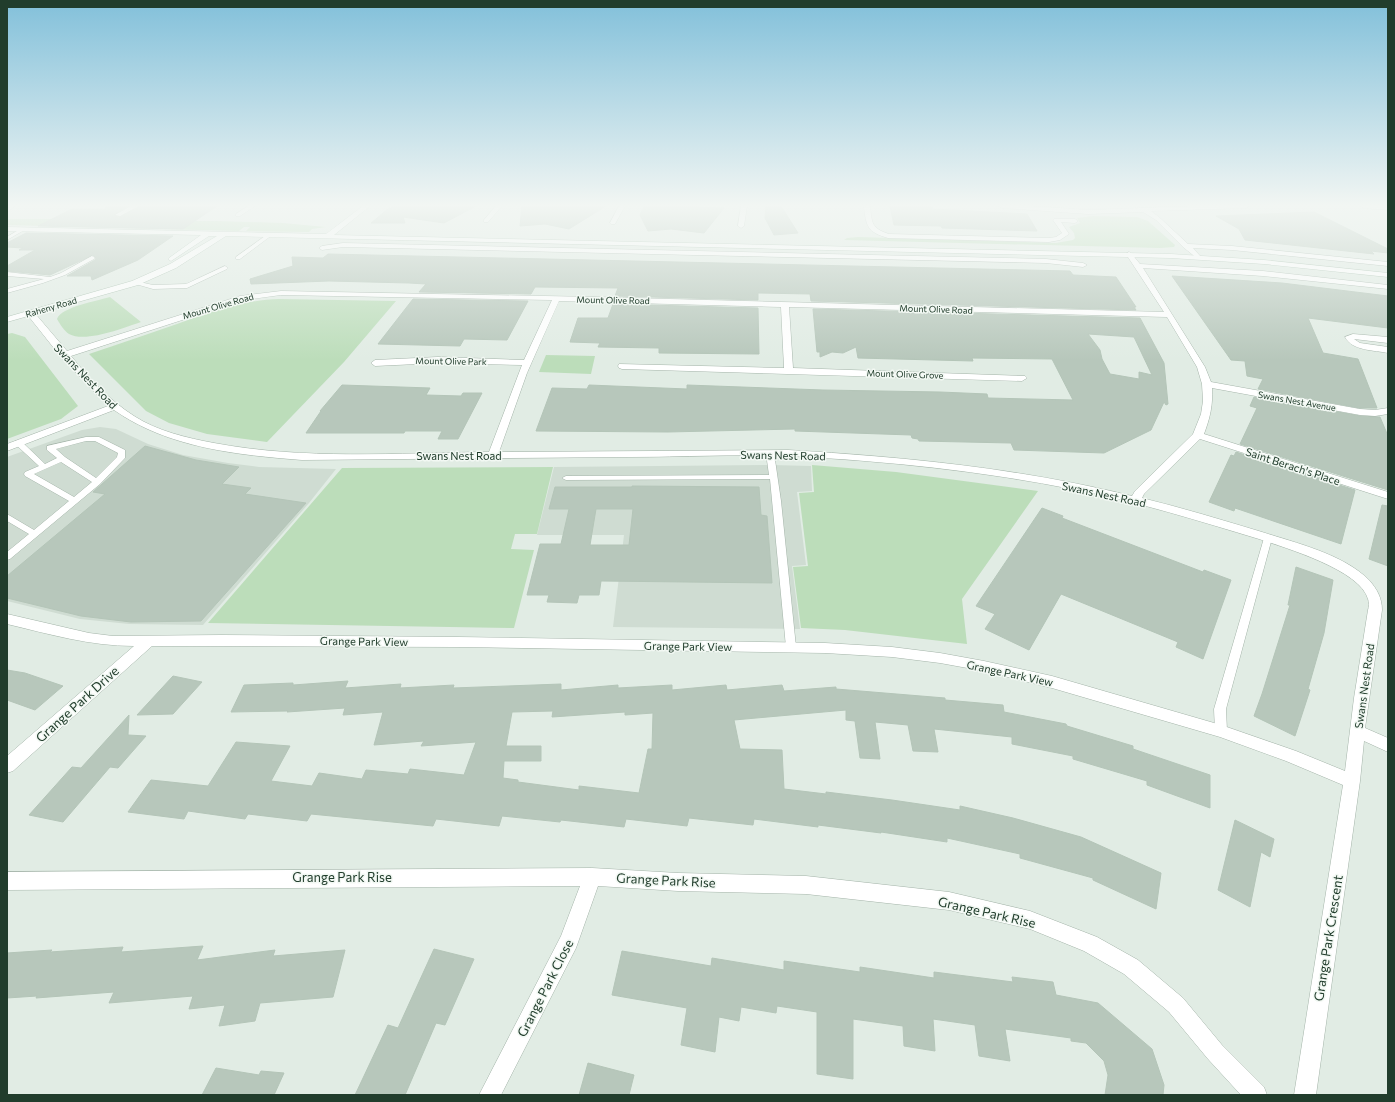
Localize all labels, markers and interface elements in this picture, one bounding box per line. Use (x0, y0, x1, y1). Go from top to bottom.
street label: Mount Olive Road (181, 291, 255, 321)
street label: Raheny Road (24, 294, 78, 320)
street label: Mount Olive Road (576, 294, 650, 306)
street label: Mount Olive Road (899, 302, 973, 316)
street label: Swans Nest Road (52, 341, 120, 411)
street label: Mount Olive Park (415, 355, 487, 367)
street label: Mount Olive Grove (866, 367, 944, 381)
street label: Swans Nest Avenue (1257, 389, 1337, 413)
street label: Saint Berach's Place (1244, 445, 1342, 487)
street label: Swans Nest Road (740, 448, 826, 462)
street label: Swans Nest Road (416, 449, 502, 462)
street label: Swans Nest Road (1061, 479, 1147, 509)
street label: Grange Park View (320, 634, 408, 648)
street label: Grange Park View (644, 639, 732, 653)
street label: Swans Nest Road (1352, 643, 1376, 729)
street label: Grange Park View (966, 657, 1055, 689)
street label: Grange Park Drive (32, 662, 122, 745)
street label: Grange Park Rise (292, 869, 392, 885)
street label: Grange Park Rise (616, 869, 716, 891)
street label: Grange Park Crescent (1310, 874, 1346, 1002)
street label: Grange Park Rise (937, 893, 1037, 931)
street label: Grange Park Close (513, 936, 577, 1039)

